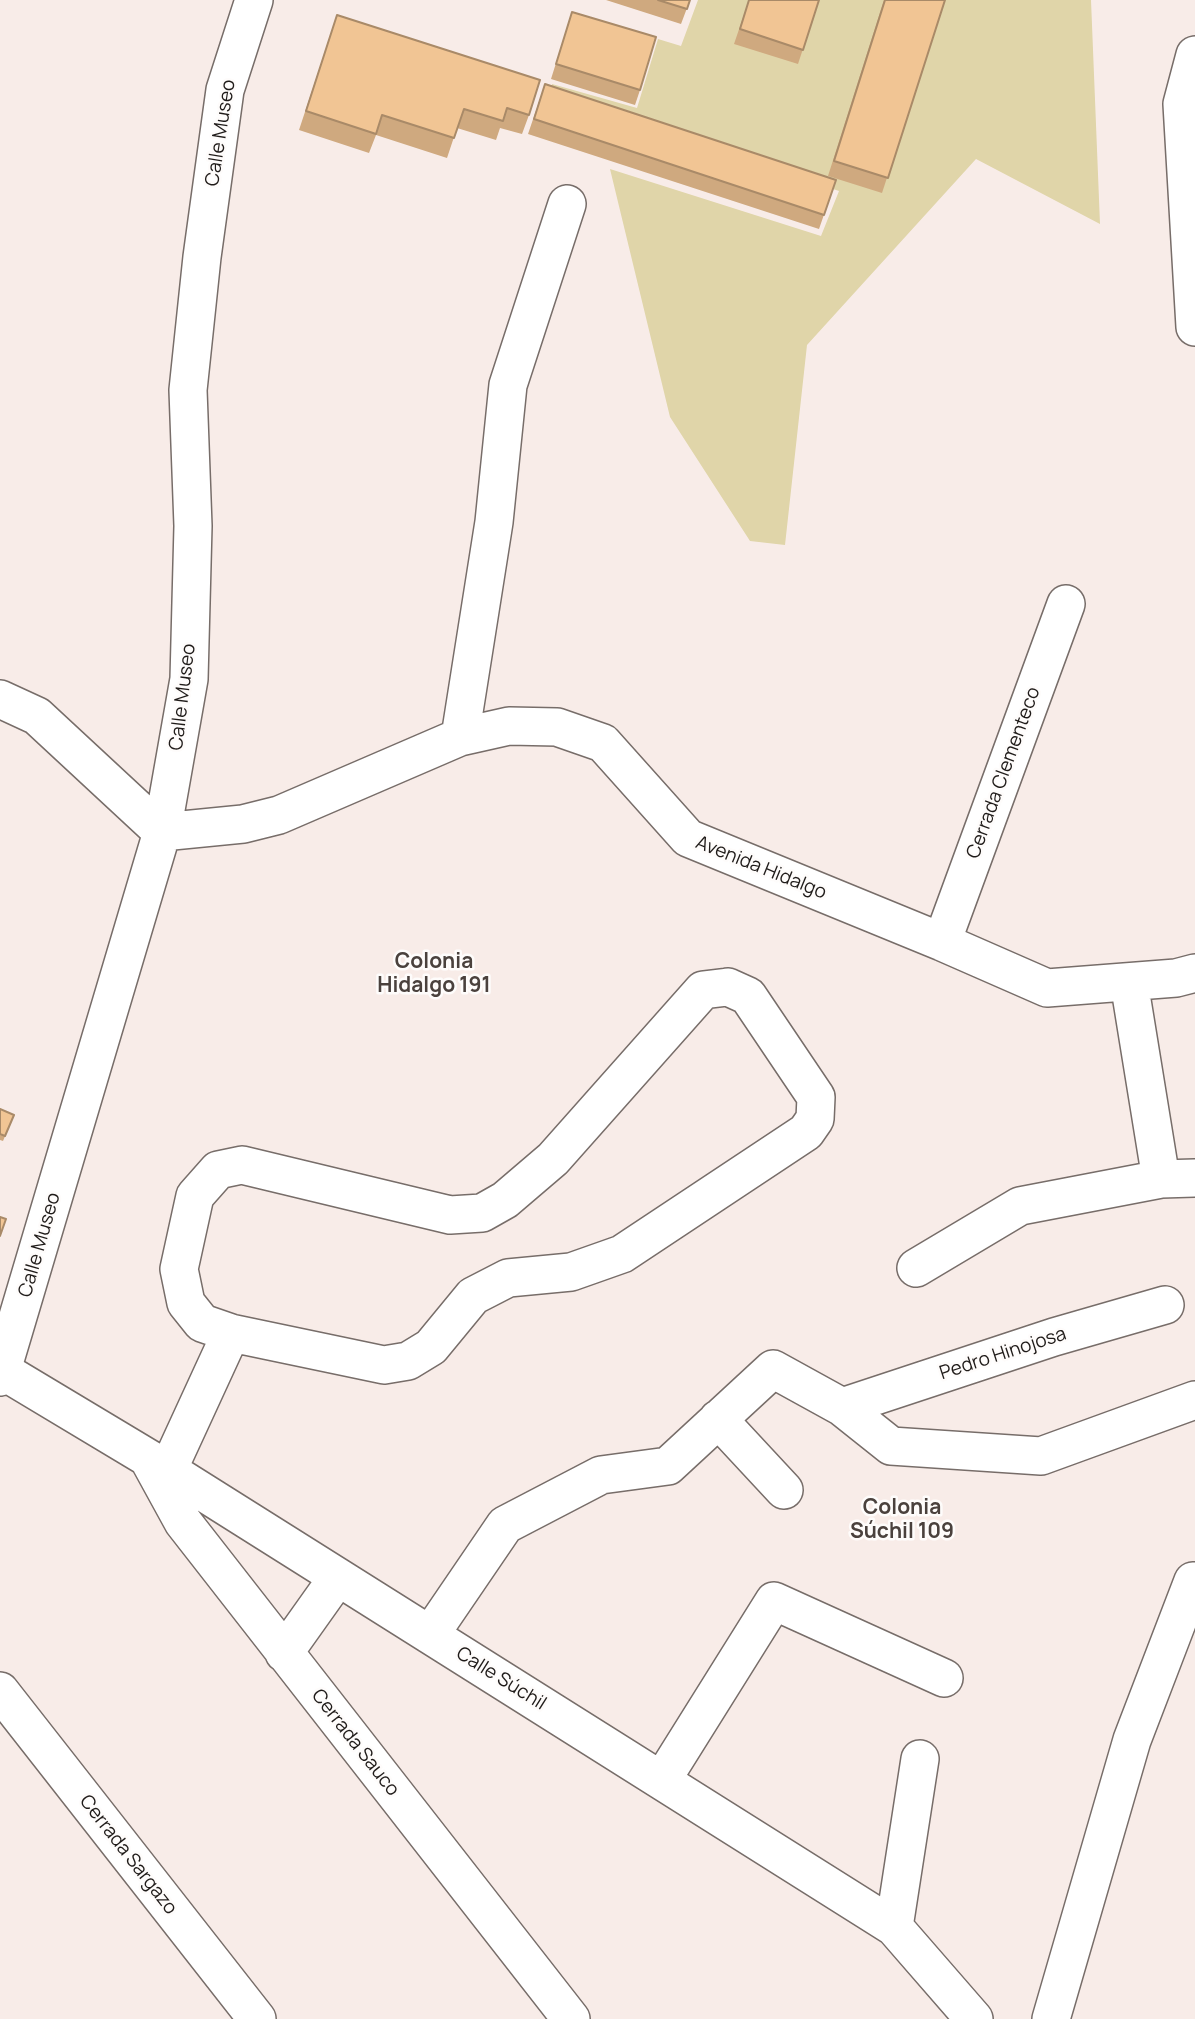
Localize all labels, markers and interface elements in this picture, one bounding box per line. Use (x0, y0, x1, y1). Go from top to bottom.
street label: Calle Museo (201, 78, 241, 188)
street label: Calle Museo (165, 642, 201, 752)
street label: Cerrada Clementeco (962, 684, 1046, 862)
street label: Avenida Hidalgo (692, 831, 830, 905)
district label: Colonia Hidalgo 191 (377, 949, 491, 999)
street label: Calle Museo (14, 1190, 66, 1300)
street label: Pedro Hinojosa (937, 1323, 1069, 1385)
district label: Colonia Súchil 109 (850, 1495, 954, 1545)
street label: Calle Súchil (452, 1642, 550, 1716)
street label: Cerrada Sauco (306, 1685, 404, 1801)
street label: Cerrada Sargazo (74, 1791, 182, 1919)

